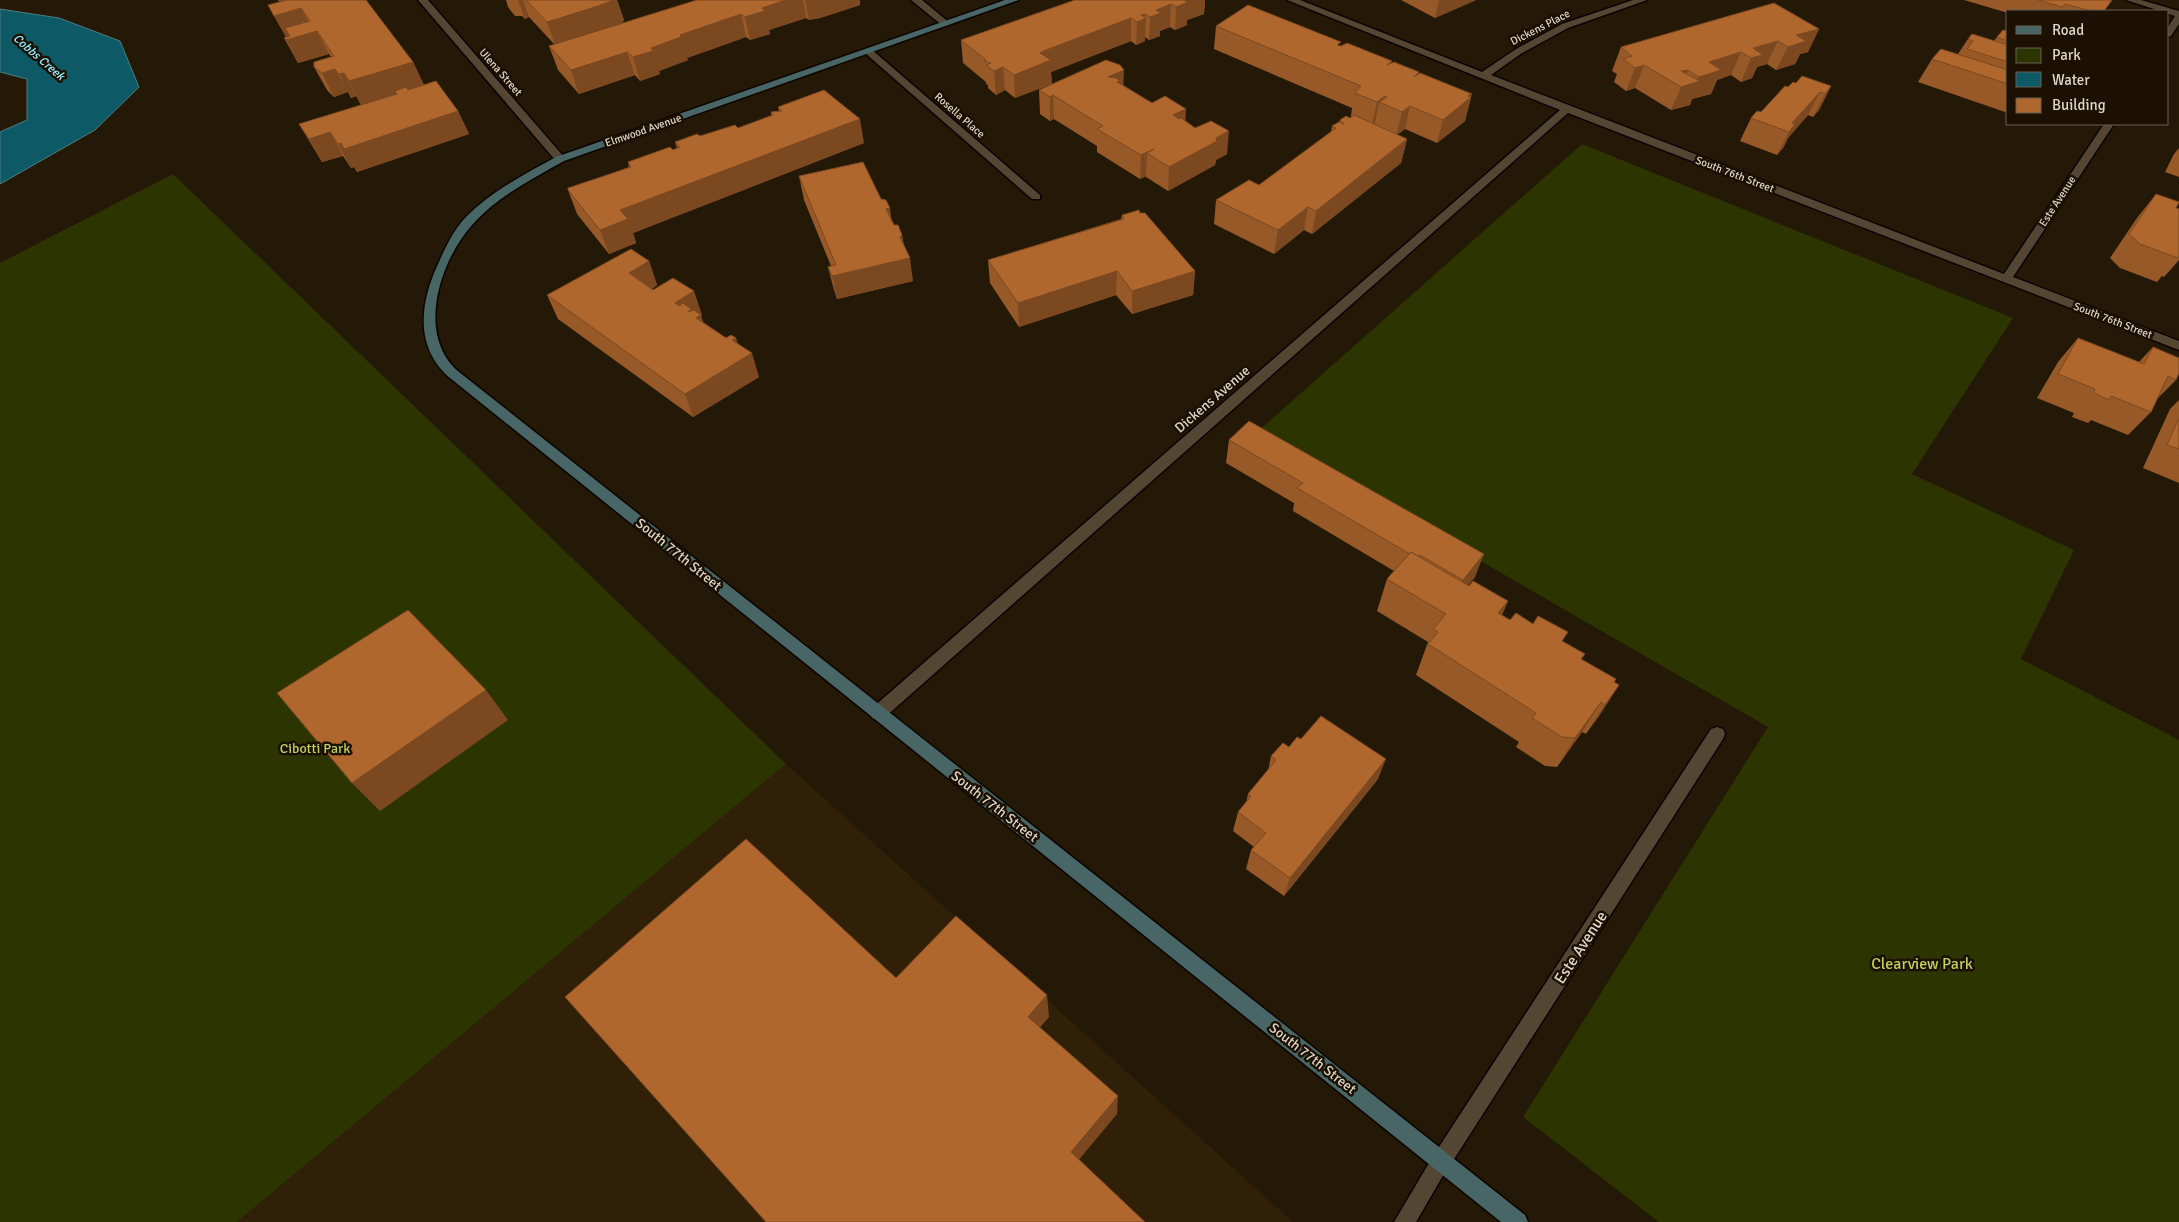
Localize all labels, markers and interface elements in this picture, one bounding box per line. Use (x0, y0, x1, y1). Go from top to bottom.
street label: Dickens Place (1508, 7, 1572, 48)
legend (2006, 10, 2169, 125)
text: Road (2052, 21, 2084, 39)
water label: Cobbs Creek (10, 31, 68, 84)
street label: Ulena Street (476, 46, 525, 99)
text: Park (2052, 46, 2081, 64)
text: Water (2052, 71, 2090, 89)
street label: Rosella Place (932, 90, 988, 141)
text: Building (2052, 96, 2106, 114)
street label: Elmwood Avenue (603, 111, 683, 150)
street label: South 76th Street (1694, 154, 1776, 195)
street label: Este Avenue (2036, 174, 2078, 229)
street label: South 76th Street (2072, 300, 2154, 341)
street label: Dickens Avenue (1171, 362, 1253, 437)
street label: South 77th Street (632, 515, 725, 594)
park label: Cibotti Park (280, 740, 350, 757)
street label: South 77th Street (948, 767, 1042, 846)
street label: Este Avenue (1550, 907, 1612, 988)
park label: Clearview Park (1871, 954, 1973, 974)
street label: South 77th Street (1266, 1019, 1360, 1098)

